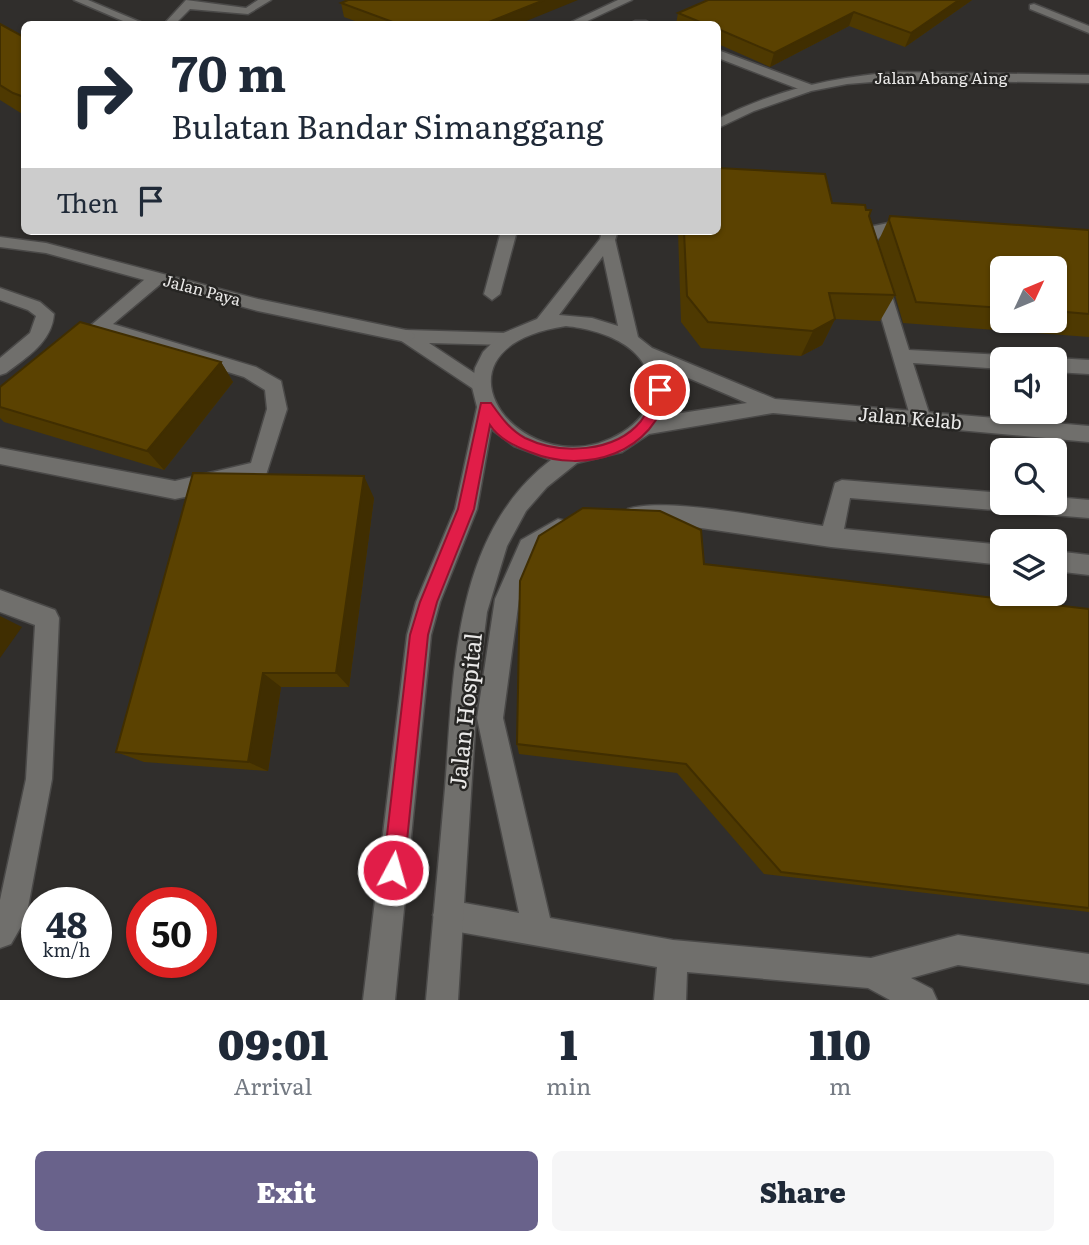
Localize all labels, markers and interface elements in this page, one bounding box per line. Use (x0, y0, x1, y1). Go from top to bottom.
text: 70 m (171, 34, 286, 107)
icon: right (56, 49, 147, 140)
street label: Jalan Abang Aing (874, 65, 1008, 89)
text: Bulatan Bandar Simanggang (171, 101, 604, 149)
text: Then (56, 182, 118, 221)
icon: arrive (132, 182, 170, 220)
north arrow (990, 256, 1068, 332)
map controls (990, 256, 1067, 606)
street label: Jalan Paya (161, 267, 244, 311)
button: sound (990, 347, 1067, 424)
pin (630, 360, 690, 420)
icon: arrive (641, 371, 679, 409)
street label: Jalan Kelab (857, 399, 963, 435)
button: search (990, 438, 1067, 515)
button: layers (990, 529, 1067, 606)
street label: Jalan Hospital (439, 631, 489, 791)
position arrow (356, 833, 430, 907)
speed limit sign: 50 (126, 887, 217, 978)
text: 48 (46, 897, 87, 949)
text: km/h (43, 936, 90, 963)
text: 09:01 (218, 1011, 328, 1073)
text: 1 (560, 1011, 577, 1073)
text: 110 (809, 1011, 871, 1073)
text: Arrival (234, 1068, 312, 1102)
text: min (546, 1068, 591, 1102)
text: m (829, 1068, 851, 1102)
button: Exit (35, 1151, 538, 1231)
button: Share (552, 1151, 1054, 1231)

